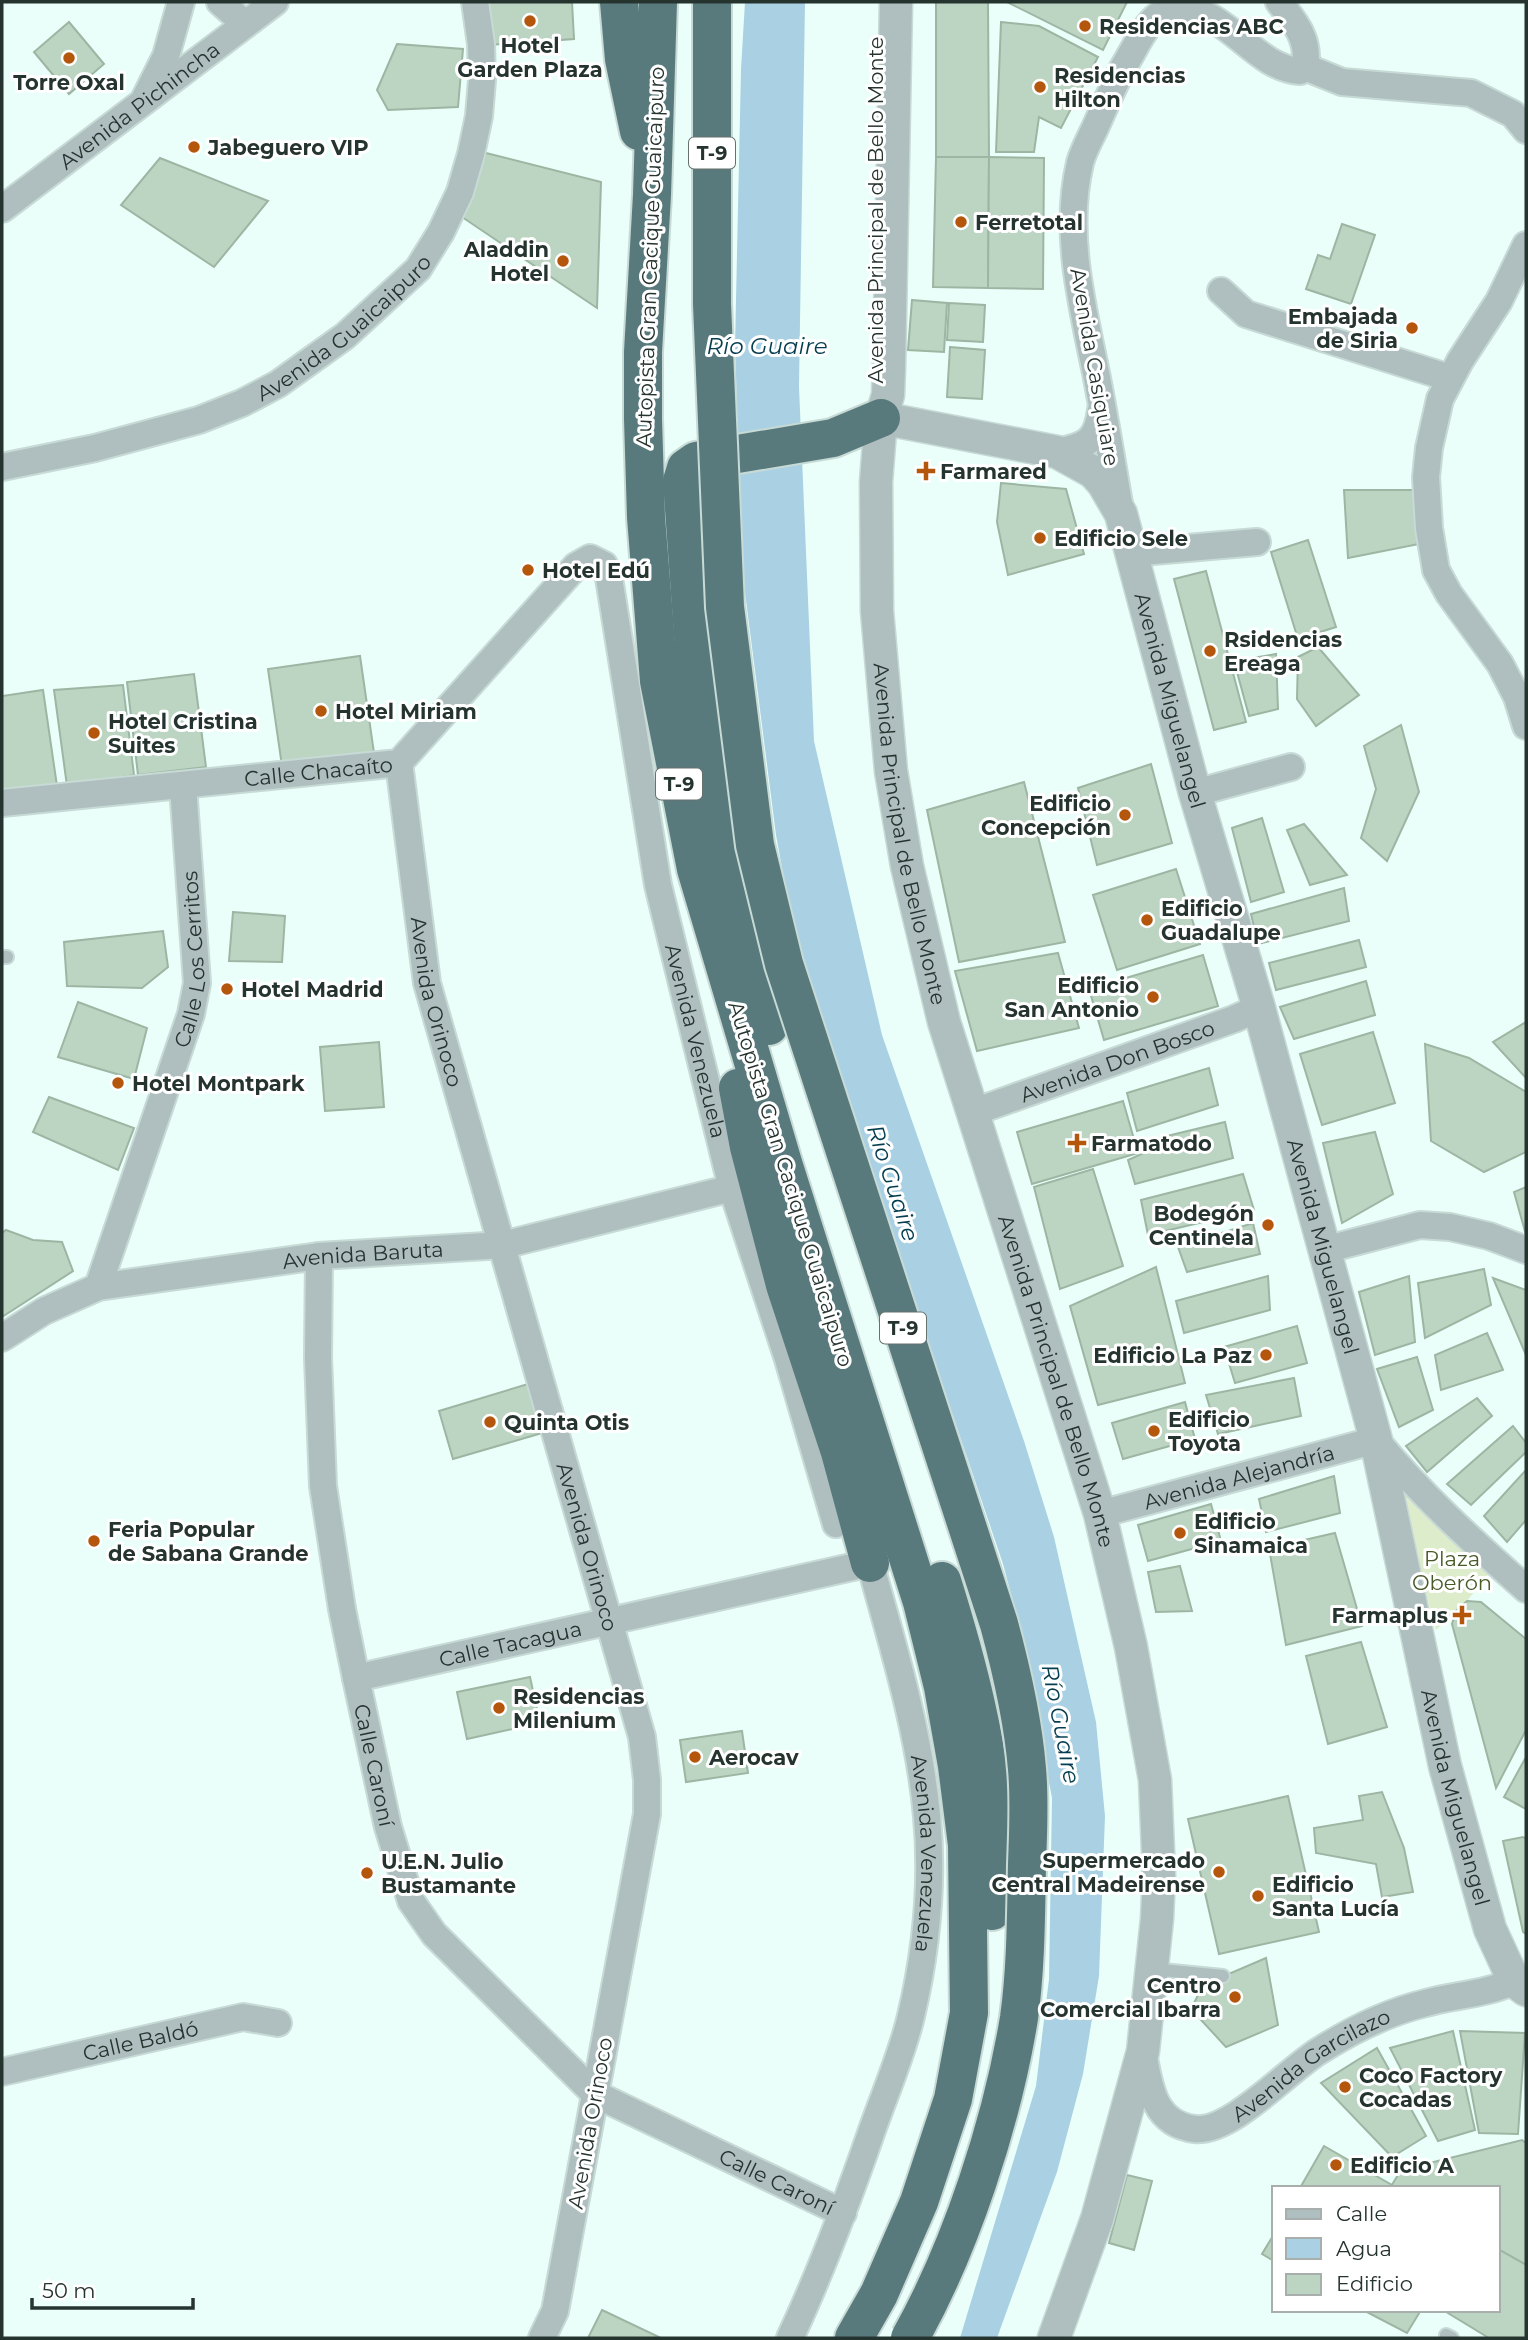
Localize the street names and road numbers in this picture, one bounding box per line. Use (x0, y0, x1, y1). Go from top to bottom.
street label: Avenida Pichincha (54, 36, 224, 174)
street label: Avenida Principal de Bello Monte (863, 36, 888, 384)
street label: Autopista Gran Cacique Guaicaipuro (631, 66, 669, 448)
road number: T-9 (689, 138, 735, 168)
street label: Avenida Guaicaipuro (252, 250, 436, 406)
street label: Avenida Casiquiare (1065, 266, 1125, 468)
street label: Avenida Miguelangel (1130, 590, 1211, 811)
street label: Avenida Principal de Bello Monte (869, 662, 952, 1007)
street label: Calle Chacaíto (243, 751, 394, 791)
road number: T-9 (656, 768, 702, 800)
street label: Calle Los Cerritos (168, 870, 210, 1051)
street label: Avenida Orinoco (406, 915, 468, 1090)
street label: Avenida Venezuela (660, 941, 732, 1141)
street label: Autopista Gran Cacique Guaicaipuro (723, 998, 859, 1370)
street label: Avenida Don Bosco (1017, 1015, 1218, 1107)
street label: Avenida Miguelangel (1282, 1136, 1365, 1357)
street label: Avenida Principal de Bello Monte (993, 1211, 1120, 1550)
street label: Avenida Baruta (281, 1236, 444, 1274)
road number: T-9 (880, 1312, 926, 1344)
street label: Avenida Alejandría (1141, 1439, 1337, 1514)
street label: Avenida Orinoco (552, 1460, 624, 1634)
street label: Calle Tacagua (436, 1615, 584, 1672)
street label: Avenida Miguelangel (1417, 1687, 1495, 1908)
street label: Calle Caroní (349, 1701, 400, 1830)
street label: Avenida Venezuela (906, 1753, 942, 1954)
street label: Avenida Garcilazo (1227, 2003, 1394, 2127)
street label: Calle Baldó (80, 2015, 201, 2066)
street label: Avenida Orinoco (563, 2035, 617, 2211)
street label: Calle Caroní (715, 2143, 840, 2220)

